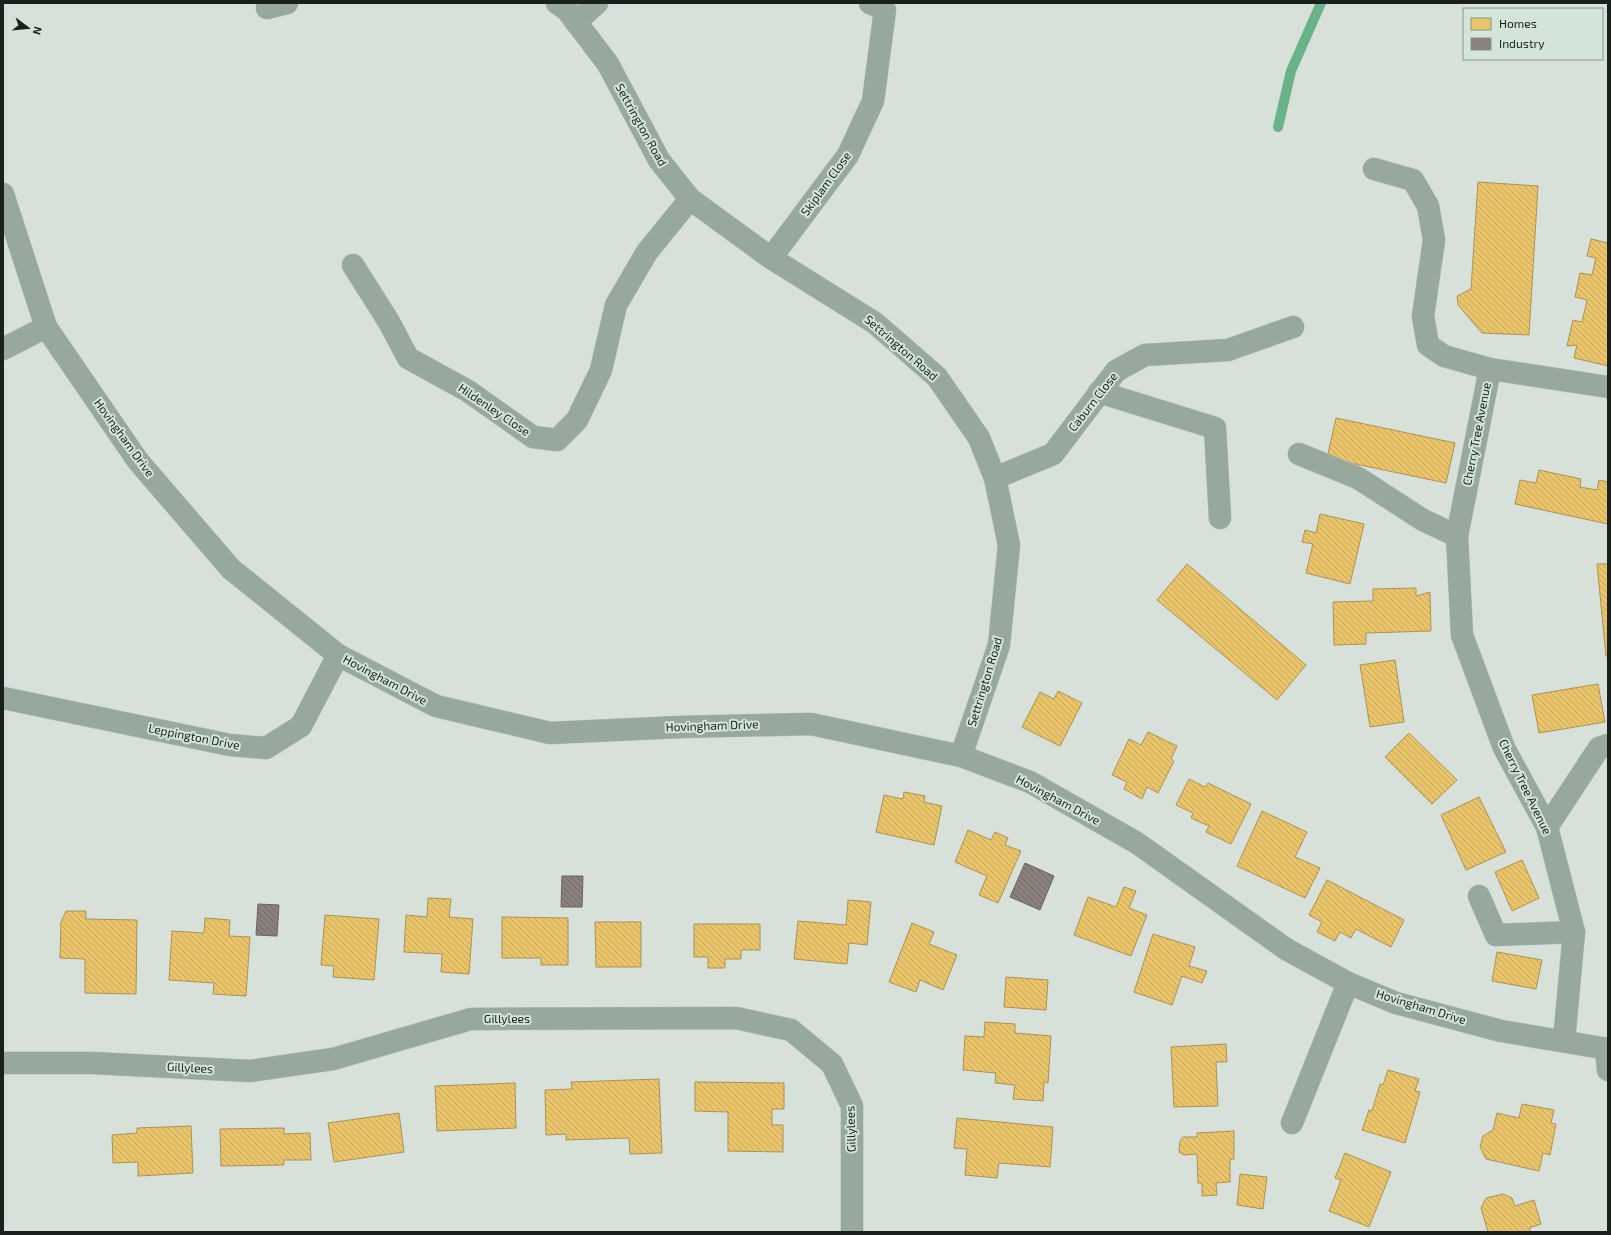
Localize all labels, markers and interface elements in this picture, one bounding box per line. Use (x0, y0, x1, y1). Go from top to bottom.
north arrow (8, 8, 48, 48)
legend (1463, 8, 1603, 60)
text: Homes (1499, 16, 1537, 30)
text: N (31, 25, 45, 37)
text: Industry (1499, 36, 1545, 50)
street label: Settrington Road (613, 81, 670, 168)
street label: Skiplam Close (797, 149, 853, 218)
street label: Settrington Road (862, 312, 941, 383)
street label: Caburn Close (1065, 369, 1120, 434)
street label: Hildenley Close (456, 380, 533, 438)
street label: Cherry Tree Avenue (1459, 381, 1493, 486)
street label: Hovingham Drive (92, 396, 158, 479)
street label: Settrington Road (964, 635, 1004, 728)
street label: Hovingham Drive (341, 651, 430, 707)
street label: Hovingham Drive (665, 716, 759, 734)
street label: Leppington Drive (147, 720, 241, 752)
street label: Cherry Tree Avenue (1497, 737, 1555, 837)
street label: Hovingham Drive (1014, 771, 1103, 827)
street label: Hovingham Drive (1375, 986, 1468, 1026)
street label: Gillylees (484, 1011, 530, 1025)
street label: Gillylees (167, 1059, 214, 1075)
street label: Gillylees (842, 1106, 858, 1152)

